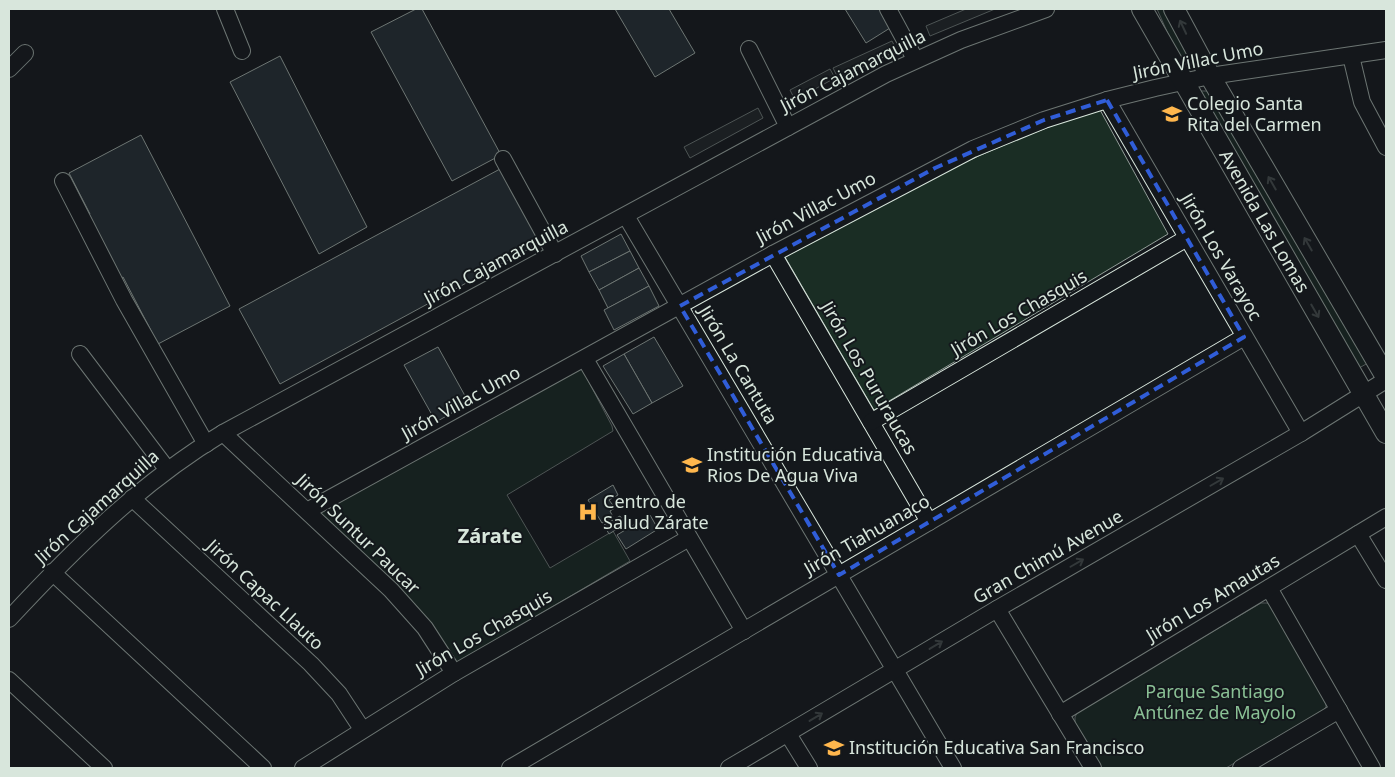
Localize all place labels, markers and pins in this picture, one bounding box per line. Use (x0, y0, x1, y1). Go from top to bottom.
place label: Colegio Santa Rita del Carmen (1187, 91, 1322, 136)
school or university icon: Colegio Santa Rita del Carmen (1161, 103, 1183, 125)
place label: Institución Educativa Rios De Agua Viva (707, 442, 883, 487)
school or university icon: Institución Educativa Rios De Agua Viva (681, 454, 703, 476)
place label: Centro de Salud Zárate (603, 489, 709, 534)
hospital icon: Centro de Salud Zárate (577, 501, 599, 523)
place label: Institución Educativa San Francisco (849, 735, 1144, 759)
school or university icon: Institución Educativa San Francisco (823, 737, 845, 759)

